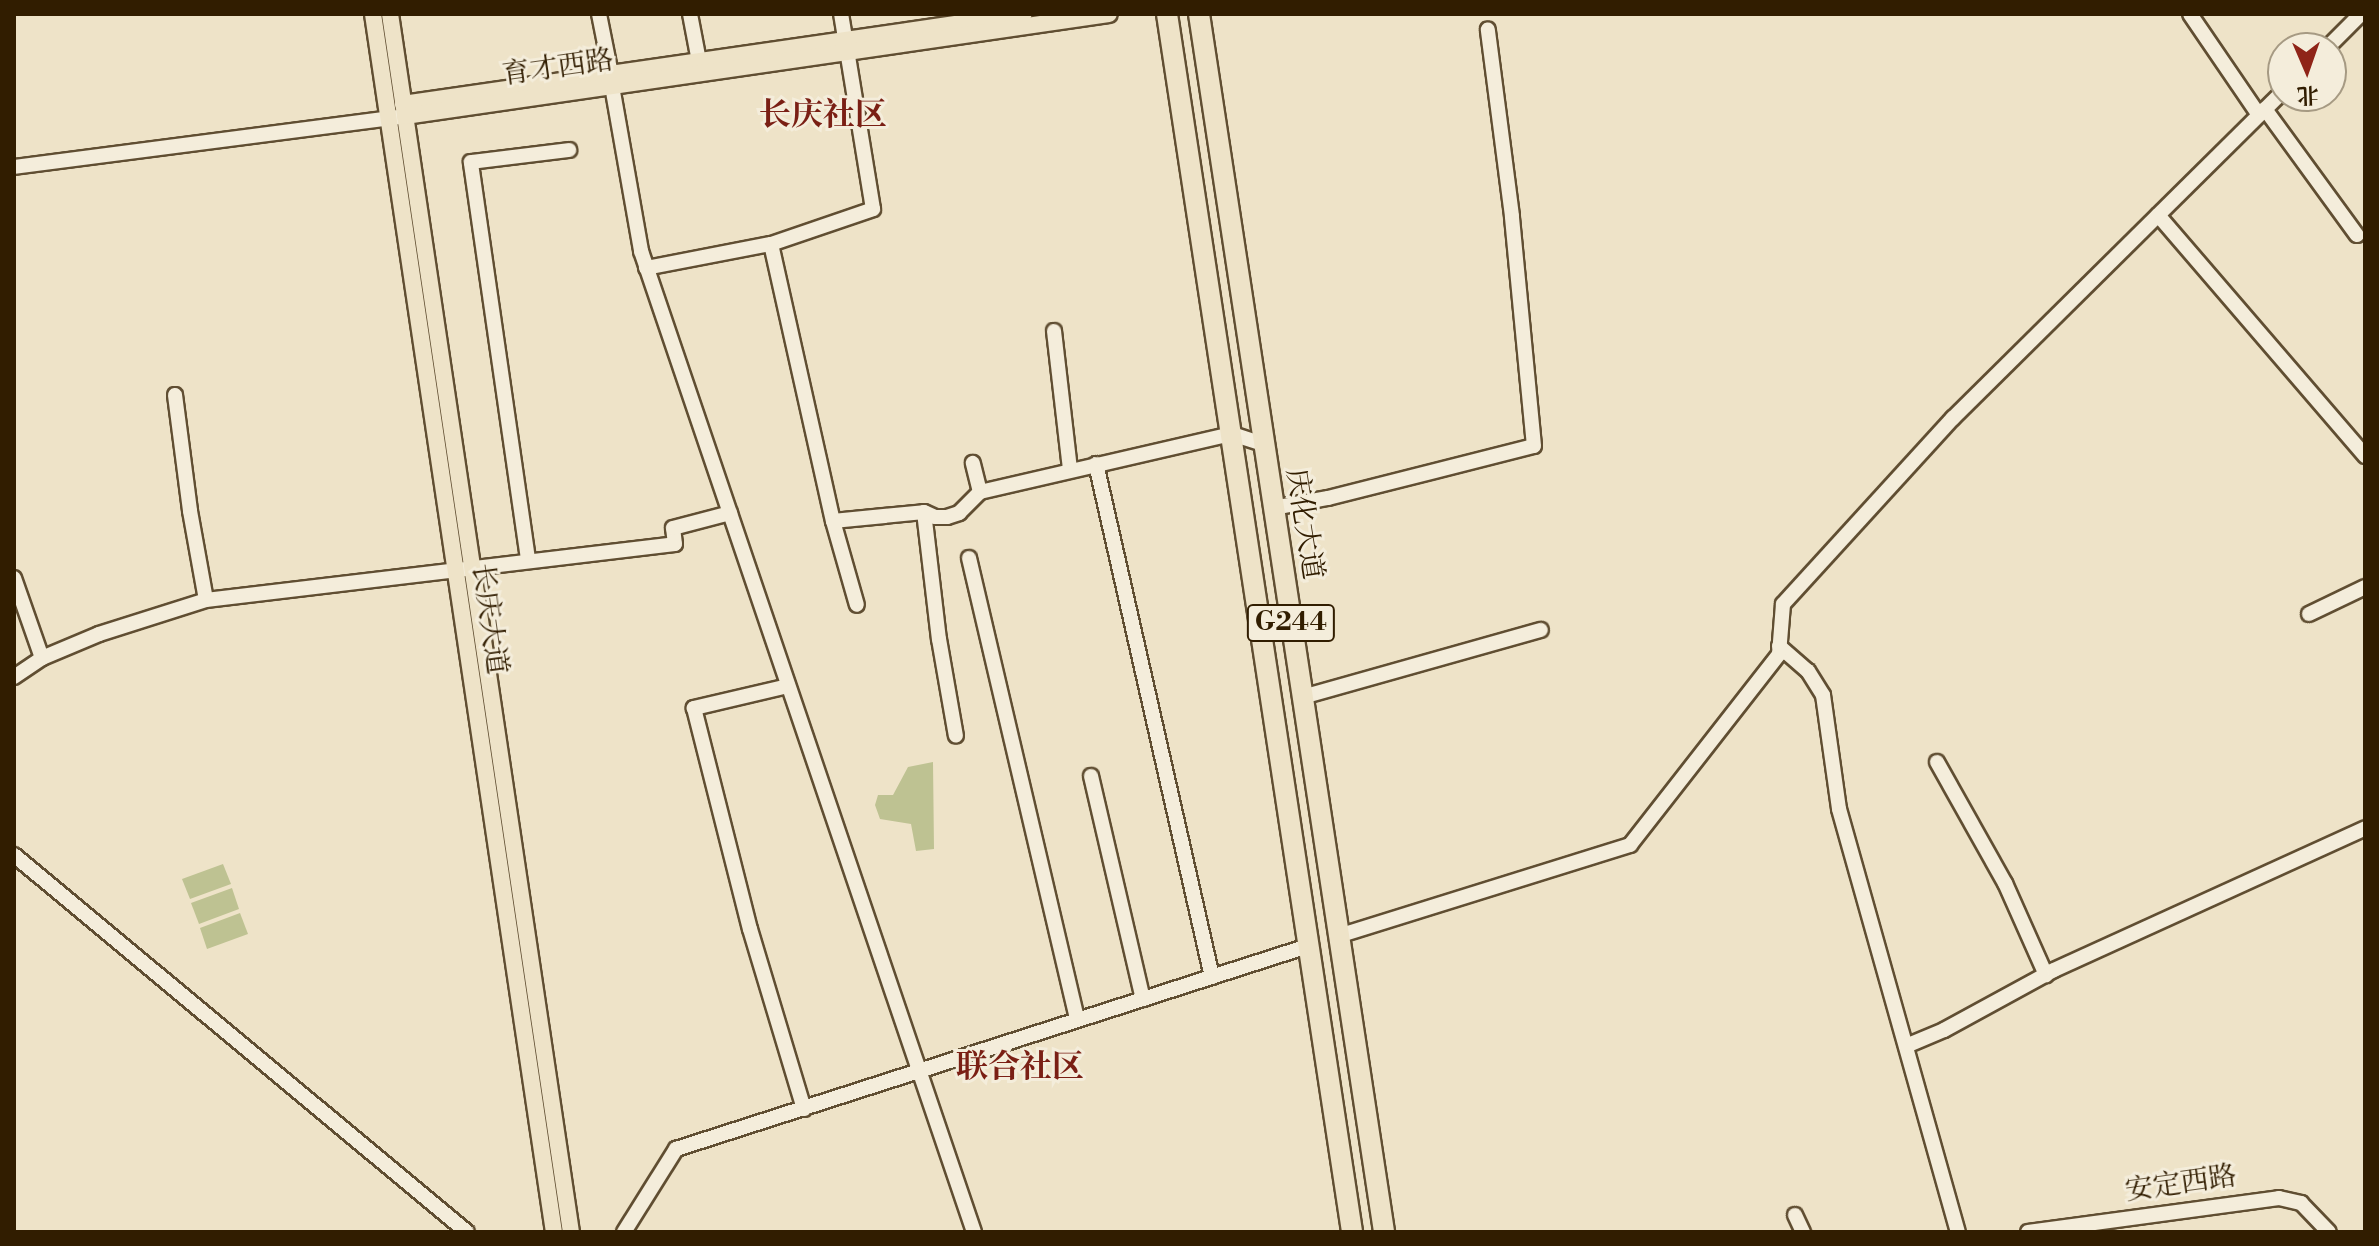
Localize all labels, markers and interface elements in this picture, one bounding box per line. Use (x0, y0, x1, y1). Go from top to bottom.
north arrow (2267, 32, 2347, 112)
street label: 育才西路 (500, 44, 616, 92)
text: 北 (2296, 81, 2319, 108)
district label: 长庆社区 (759, 96, 887, 134)
street label: 庆化大道 (1279, 466, 1329, 582)
street label: 长庆大道 (465, 561, 513, 677)
road number: G244 (1245, 601, 1337, 645)
district label: 联合社区 (956, 1048, 1084, 1086)
street label: 安定西路 (2123, 1160, 2239, 1208)

